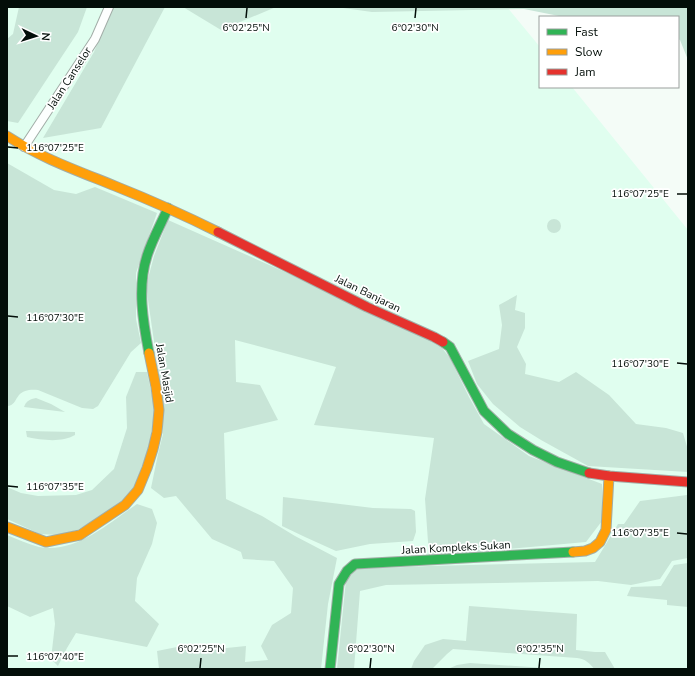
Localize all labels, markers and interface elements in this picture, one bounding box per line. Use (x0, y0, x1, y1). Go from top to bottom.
north arrow (16, 16, 56, 56)
legend (539, 16, 679, 88)
text: 6°02'25"N (222, 21, 270, 35)
text: 6°02'30"N (391, 21, 439, 35)
text: Fast (575, 24, 598, 40)
text: N (38, 32, 53, 41)
street label: Jalan Canselor (43, 44, 95, 113)
text: Slow (575, 44, 603, 60)
text: Jam (574, 64, 596, 80)
text: 116°07'25"E (26, 141, 84, 155)
text: 116°07'25"E (611, 187, 669, 201)
street label: Jalan Banjaran (331, 271, 403, 316)
text: 116°07'30"E (26, 311, 84, 325)
street label: Jalan Masjid (152, 341, 177, 404)
text: 116°07'30"E (611, 357, 669, 371)
text: 116°07'35"E (26, 480, 84, 494)
text: 116°07'35"E (611, 526, 669, 540)
street label: Jalan Kompleks Sukan (400, 537, 511, 558)
text: 6°02'25"N (177, 642, 225, 656)
text: 6°02'30"N (347, 642, 395, 656)
text: 6°02'35"N (516, 642, 564, 656)
text: 116°07'40"E (26, 650, 84, 664)

